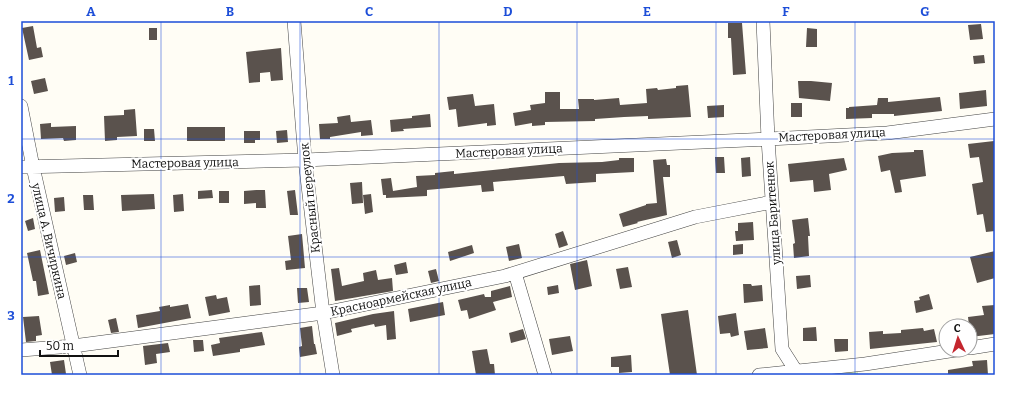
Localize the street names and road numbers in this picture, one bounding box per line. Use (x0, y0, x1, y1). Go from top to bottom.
street label: Мастеровая улица (778, 125, 886, 145)
street label: Мастеровая улица (455, 141, 563, 161)
street label: Красный переулок (297, 142, 323, 254)
street label: Мастеровая улица (131, 155, 239, 171)
street label: улица Баритенюк (762, 161, 784, 266)
street label: улица А. Вичиркина (29, 181, 69, 301)
street label: Красноармейская улица (329, 275, 473, 319)

